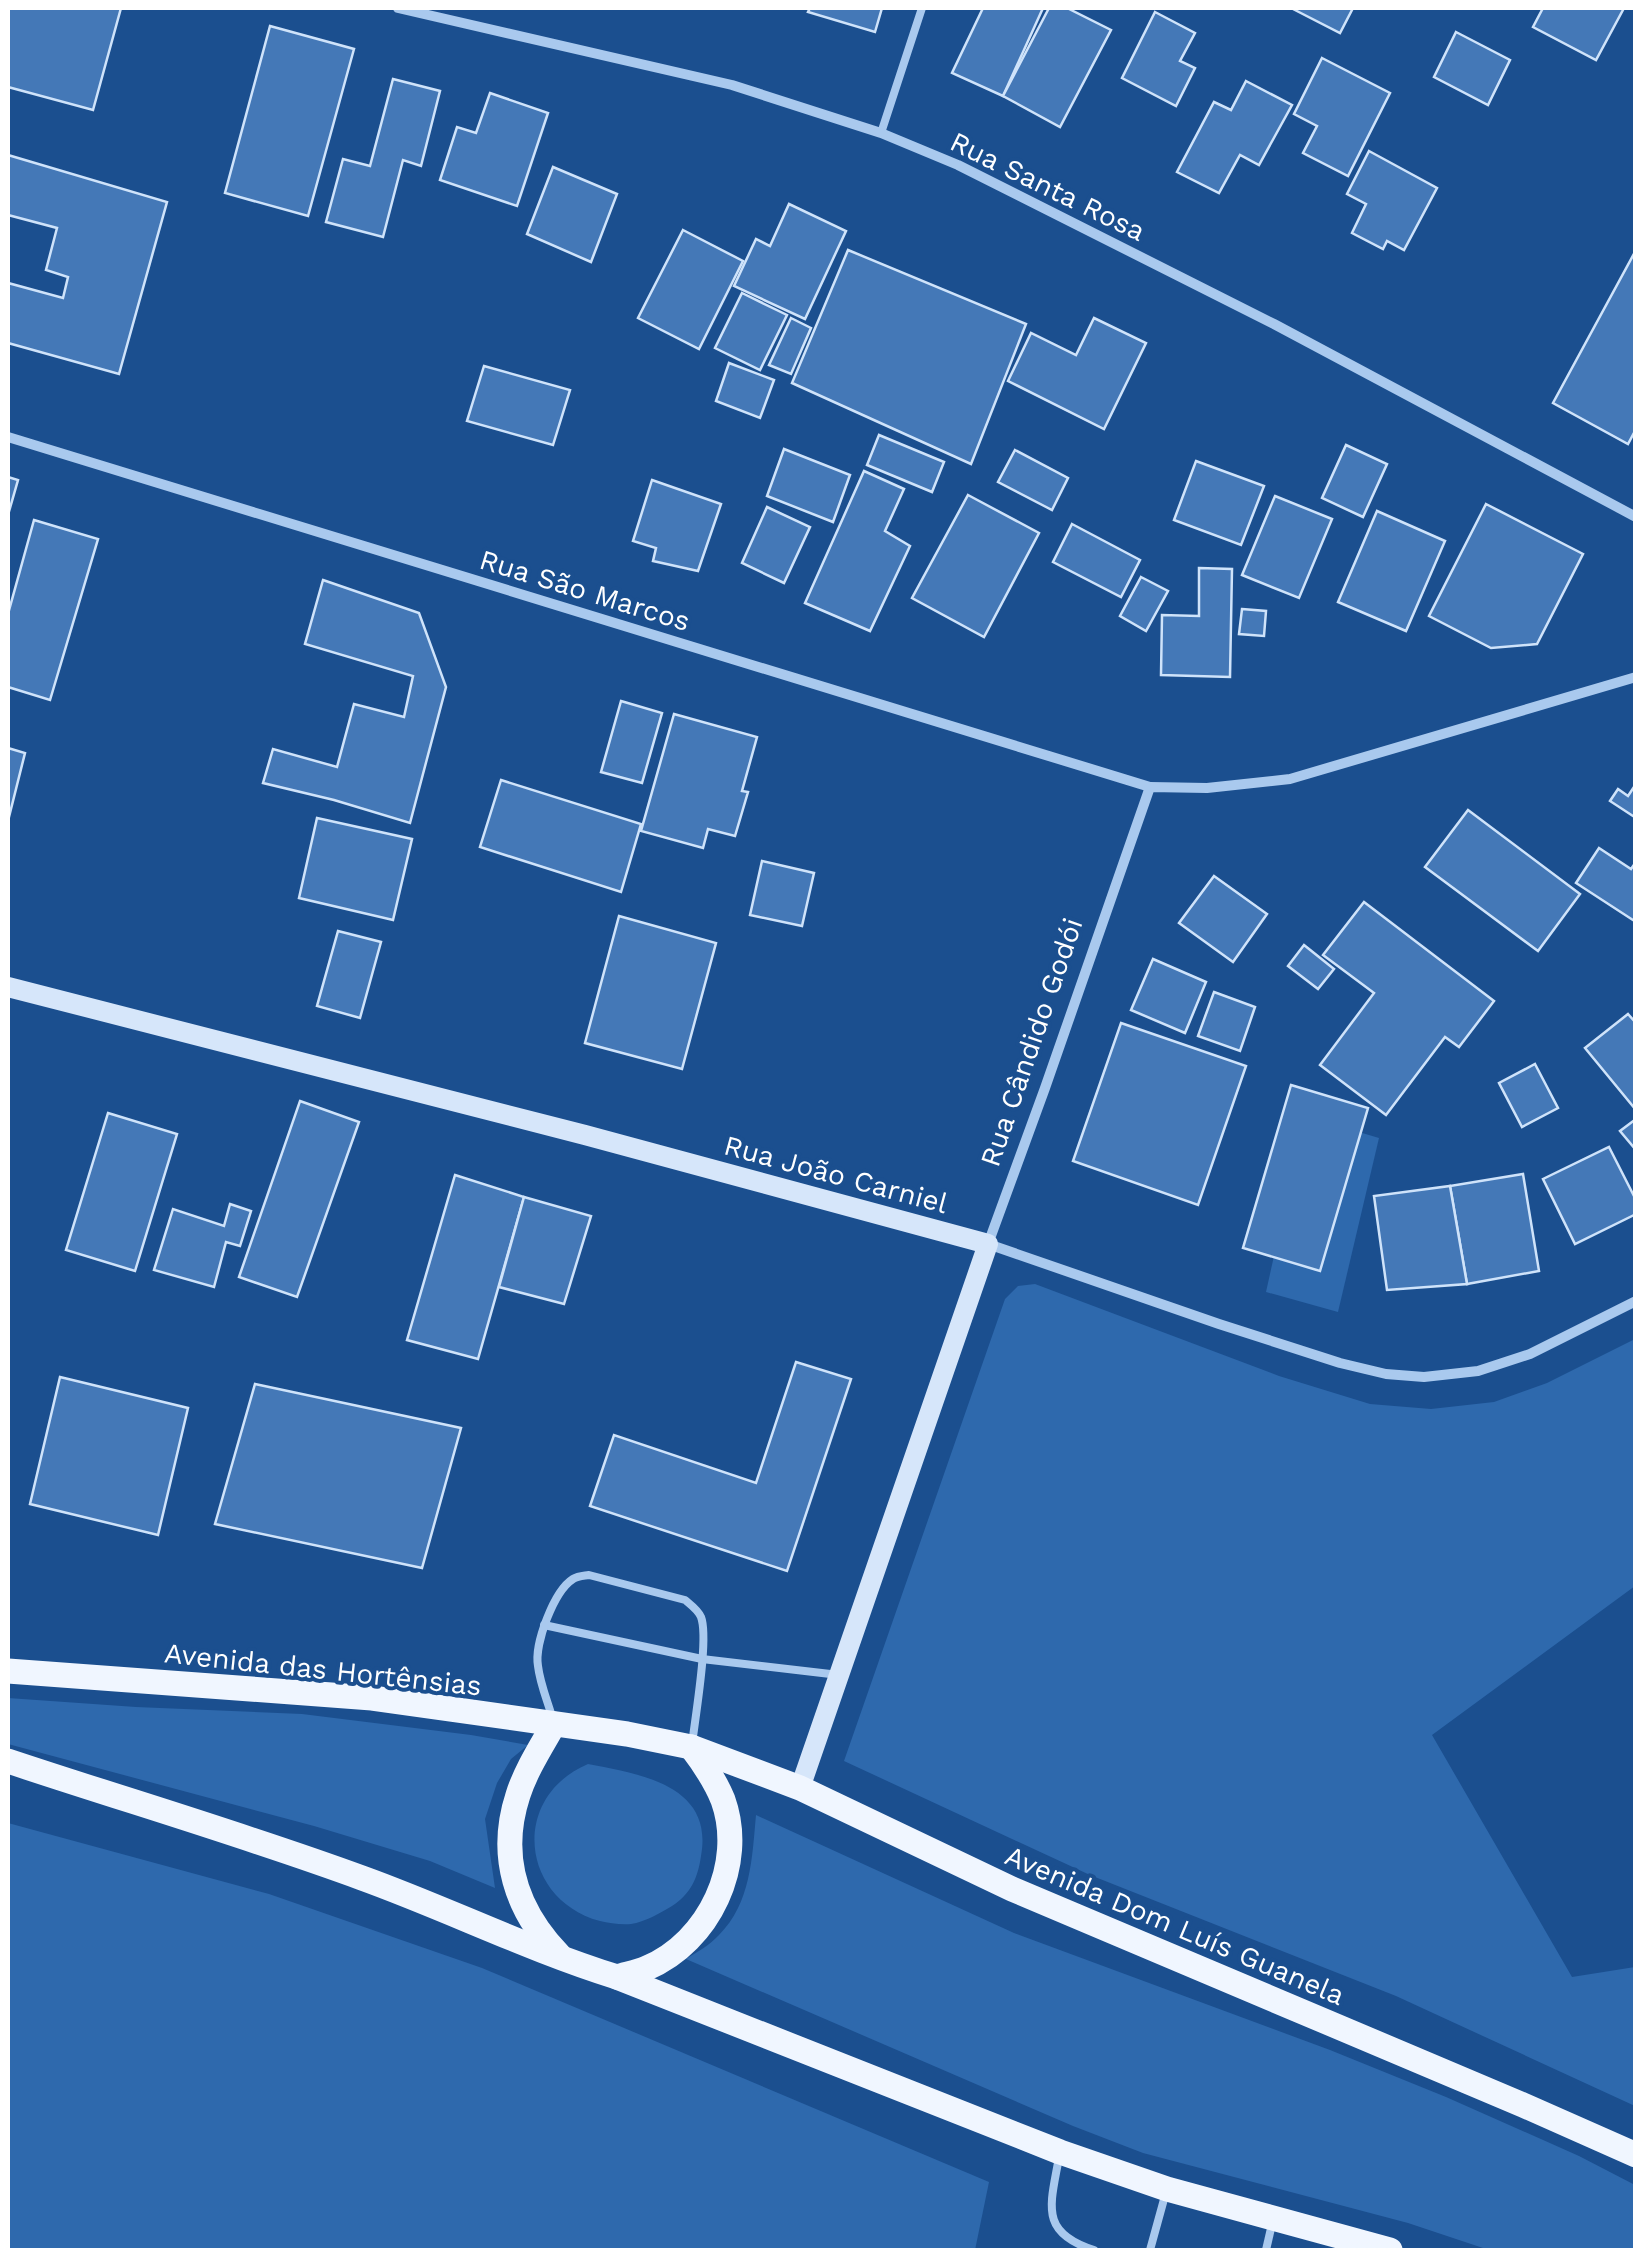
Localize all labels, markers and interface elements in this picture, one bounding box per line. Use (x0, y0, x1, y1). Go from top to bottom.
street label: Rua Santa Rosa (945, 125, 1151, 248)
street label: Rua São Marcos (476, 543, 694, 638)
street label: Rua Cândido Godói (973, 914, 1089, 1171)
street label: Rua João Carniel (720, 1129, 952, 1220)
street label: Avenida das Hortênsias (163, 1636, 483, 1703)
street label: Avenida Dom Luís Guanela (1000, 1839, 1350, 2012)

